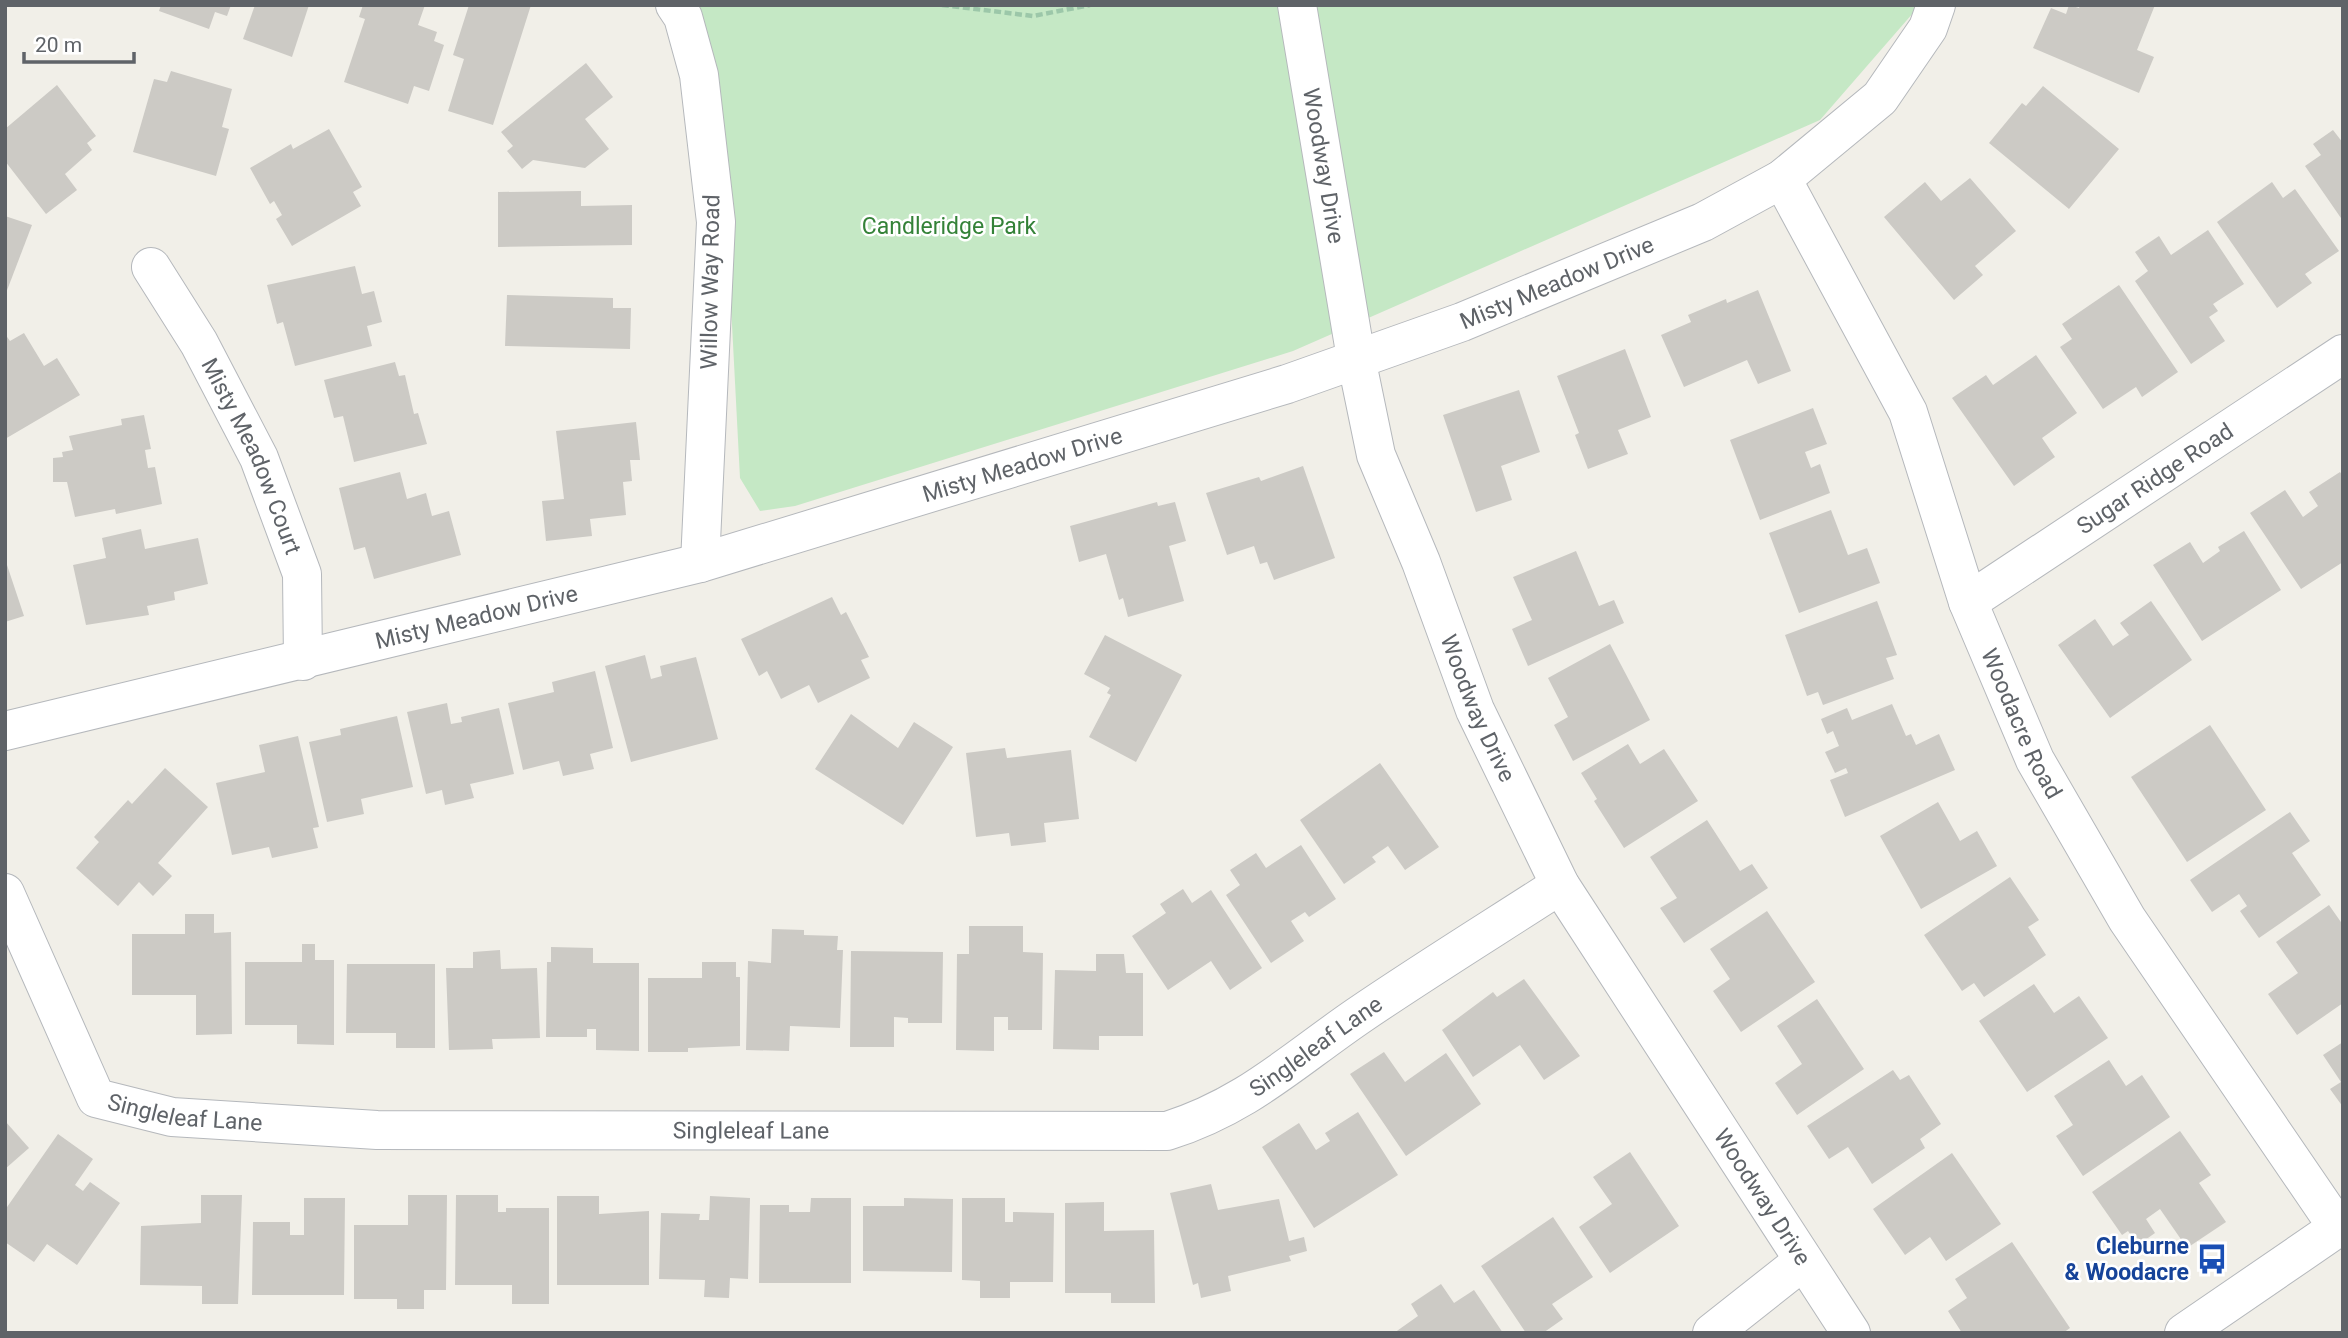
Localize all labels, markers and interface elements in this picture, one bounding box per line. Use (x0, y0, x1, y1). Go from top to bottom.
scale bar (24, 21, 135, 65)
text: 20 m (35, 33, 82, 57)
street label: Woodway Drive (1297, 86, 1350, 246)
street label: Willow Way Road (695, 194, 726, 370)
park label: Candleridge Park (862, 213, 1037, 240)
street label: Misty Meadow Drive (1456, 231, 1658, 335)
street label: Misty Meadow Court (195, 354, 306, 558)
street label: Sugar Ridge Road (2072, 417, 2238, 540)
street label: Misty Meadow Drive (919, 422, 1126, 508)
street label: Misty Meadow Drive (373, 580, 580, 655)
street label: Woodway Drive (1435, 631, 1521, 786)
street label: Woodacre Road (1975, 645, 2067, 804)
street label: Singleleaf Lane (1245, 991, 1387, 1103)
street label: Singleleaf Lane (105, 1088, 263, 1137)
street label: Singleleaf Lane (673, 1117, 829, 1145)
street label: Woodway Drive (1708, 1124, 1816, 1270)
place label: Cleburne & Woodacre (2065, 1233, 2189, 1286)
bus stop icon: Cleburne & Woodacre (2195, 1242, 2229, 1276)

